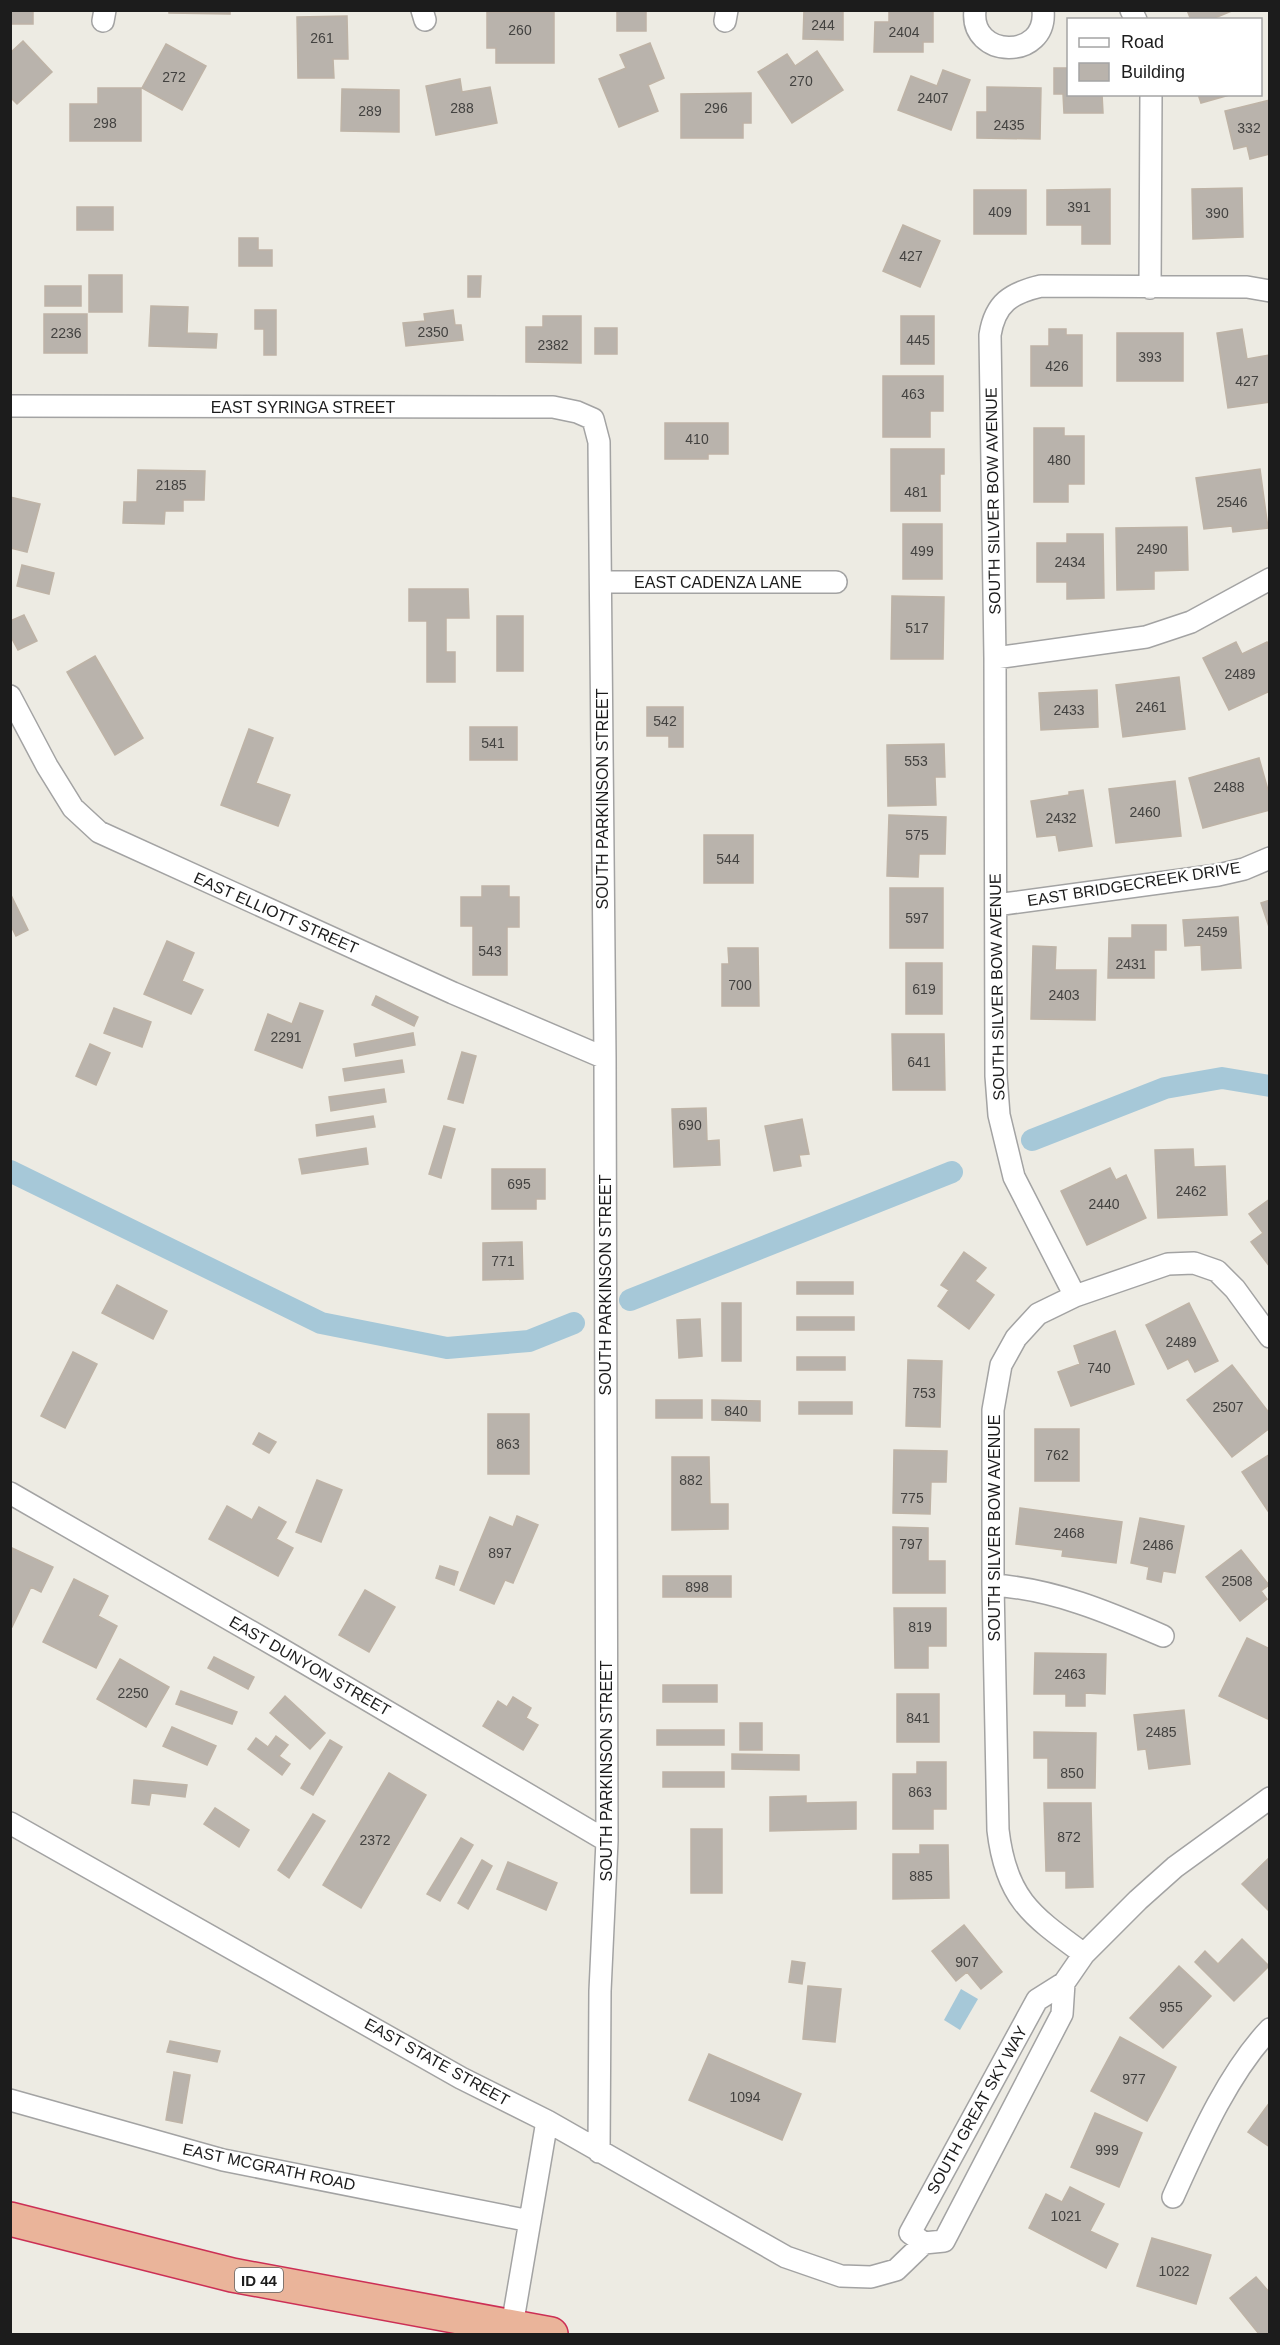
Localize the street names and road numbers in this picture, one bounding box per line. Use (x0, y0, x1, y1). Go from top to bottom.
street label: SOUTH SILVER BOW AVENUE (983, 387, 1003, 615)
street label: EAST SYRINGA STREET (211, 399, 396, 416)
street label: EAST CADENZA LANE (634, 574, 802, 591)
street label: SOUTH PARKINSON STREET (594, 688, 611, 910)
street label: EAST BRIDGECREEK DRIVE (1026, 859, 1242, 909)
street label: EAST ELLIOTT STREET (191, 869, 361, 957)
street label: SOUTH SILVER BOW AVENUE (987, 873, 1007, 1101)
street label: SOUTH PARKINSON STREET (597, 1174, 614, 1396)
street label: SOUTH SILVER BOW AVENUE (986, 1414, 1003, 1642)
street label: EAST DUNYON STREET (227, 1613, 394, 1719)
street label: SOUTH PARKINSON STREET (598, 1660, 615, 1882)
street label: EAST STATE STREET (362, 2015, 512, 2109)
street label: SOUTH GREAT SKY WAY (924, 2023, 1030, 2197)
street label: EAST MCGRATH ROAD (181, 2140, 357, 2194)
road number: ID 44 (235, 2268, 283, 2292)

